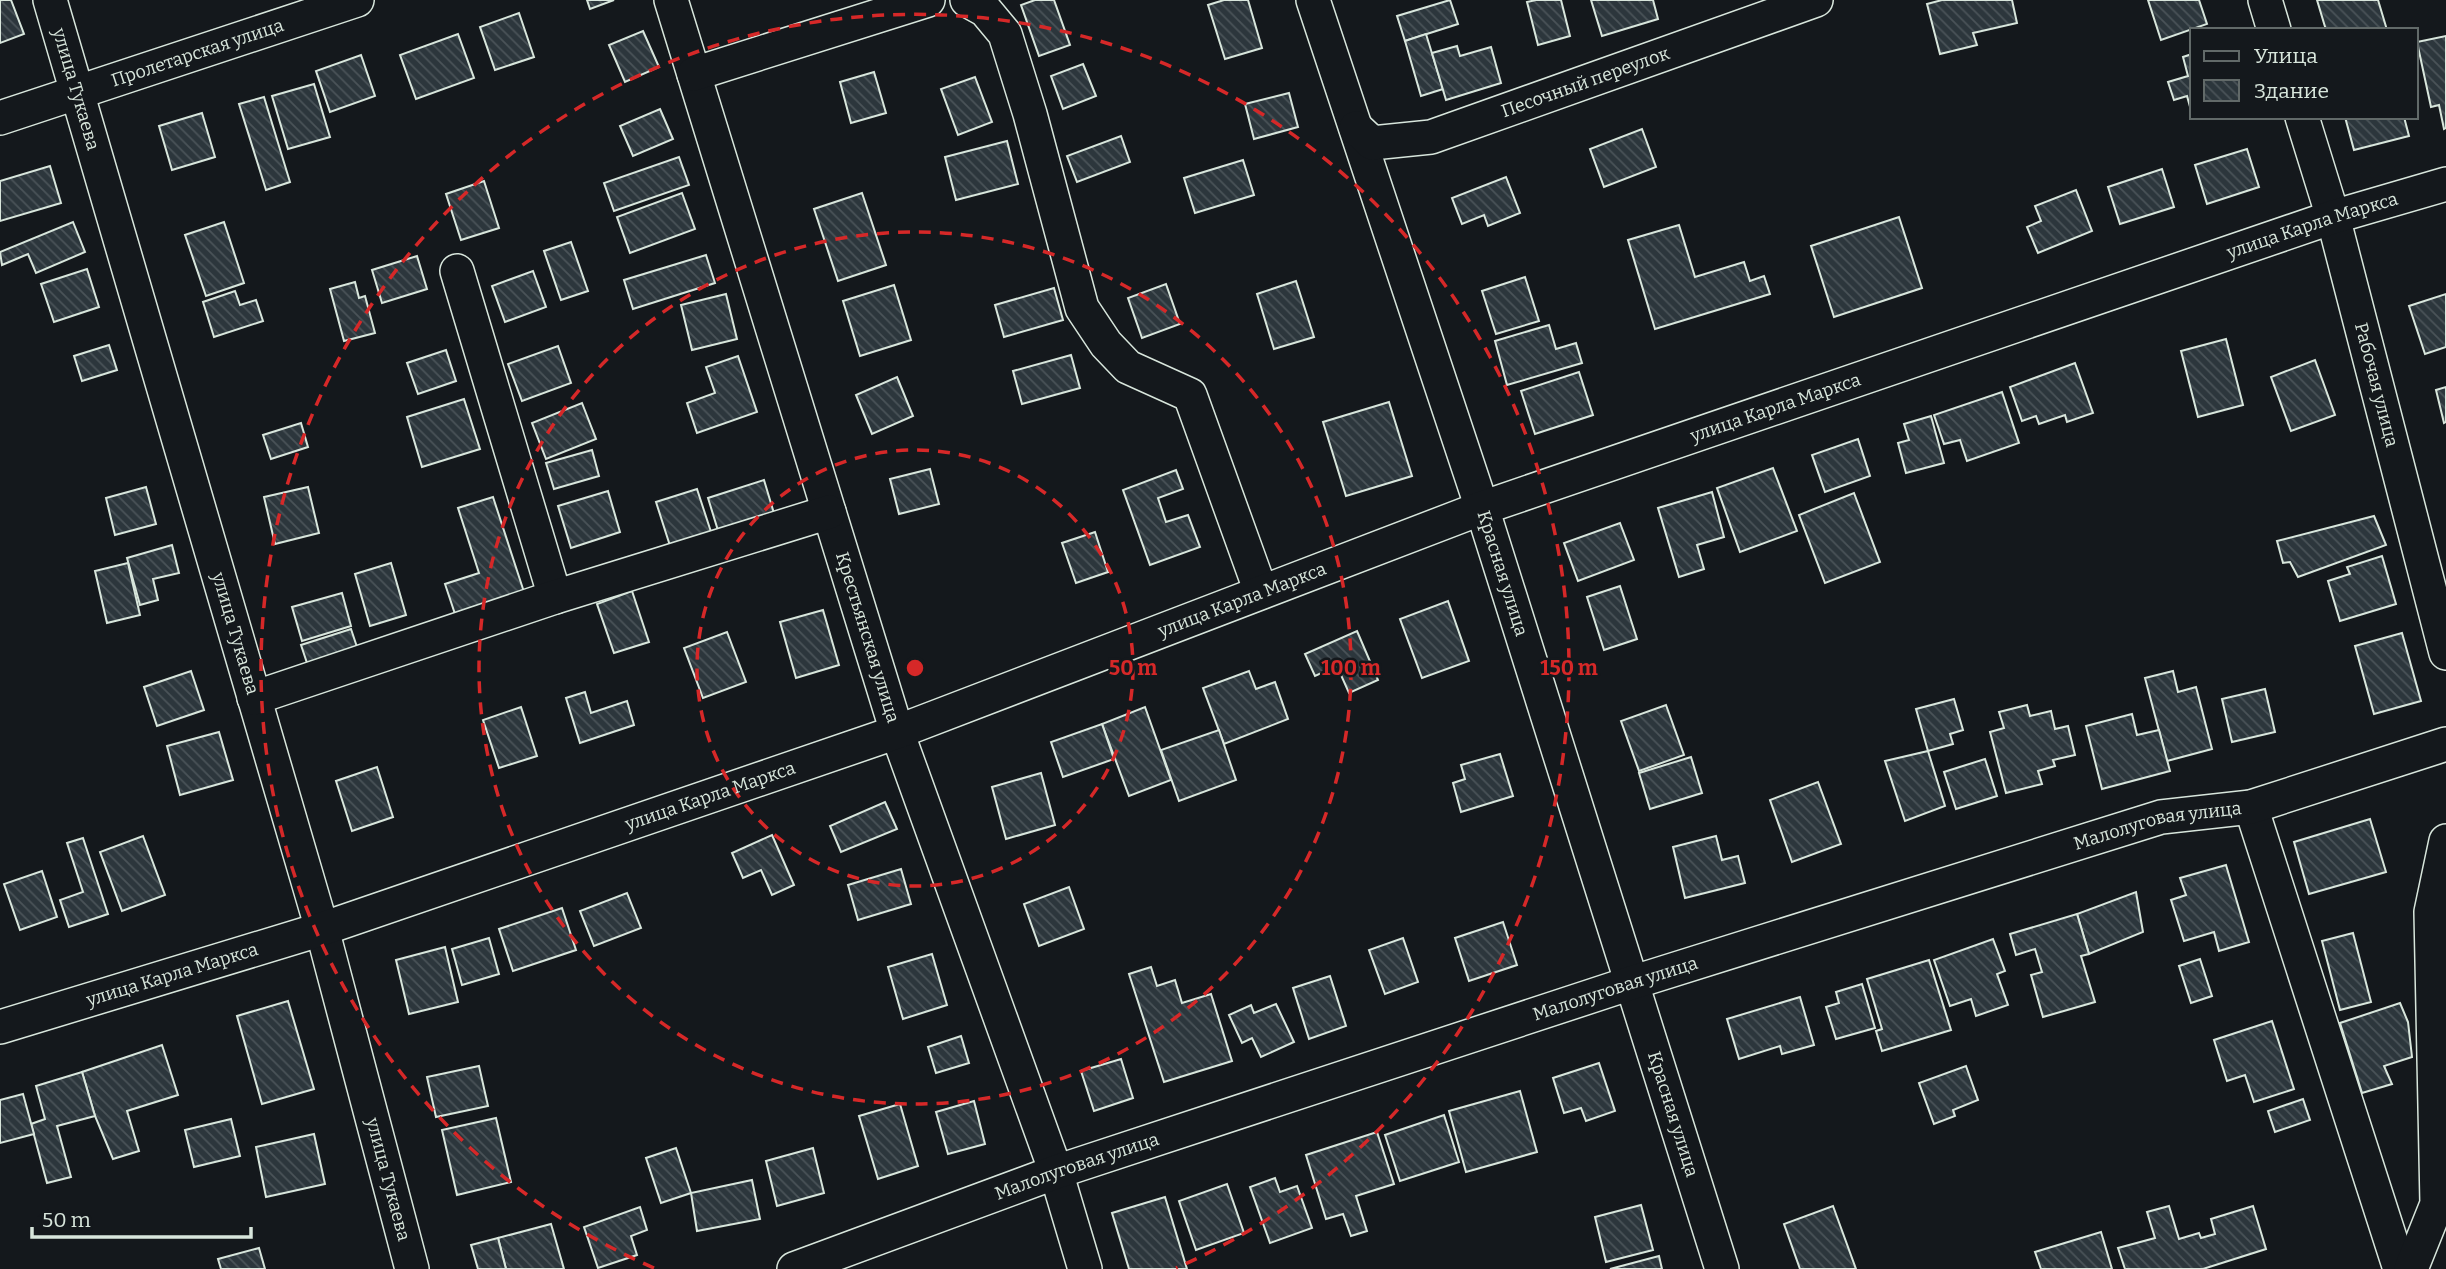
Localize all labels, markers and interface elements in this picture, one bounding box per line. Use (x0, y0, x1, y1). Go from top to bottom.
street label: Пролетарская улица (108, 14, 287, 91)
street label: улица Тукаева (48, 25, 104, 153)
legend (2190, 28, 2418, 119)
street label: Песочный переулок (1498, 42, 1673, 122)
text: Улица (2254, 43, 2318, 69)
text: Здание (2254, 78, 2329, 104)
street label: улица Карла Маркса (2223, 188, 2400, 264)
street label: Рабочая улица (2350, 320, 2403, 449)
street label: улица Карла Маркса (1687, 368, 1864, 447)
street label: Красная улица (1473, 508, 1533, 639)
street label: Крестьянская улица (831, 549, 905, 726)
street label: улица Карла Маркса (1154, 558, 1329, 642)
street label: улица Тукаева (207, 569, 264, 697)
text: 50 m (1109, 655, 1157, 681)
text: 100 m (1321, 655, 1381, 681)
text: 150 m (1540, 655, 1598, 681)
centre of rings (903, 656, 927, 680)
street label: улица Карла Маркса (621, 757, 798, 836)
street label: Малолуговая улица (2071, 797, 2243, 855)
street label: улица Карла Маркса (83, 938, 261, 1011)
street label: Малолуговая улица (1530, 952, 1701, 1025)
street label: Красная улица (1643, 1049, 1703, 1180)
street label: улица Тукаева (361, 1114, 415, 1243)
street label: Малолуговая улица (992, 1128, 1162, 1205)
scale bar (32, 1196, 250, 1240)
text: 50 m (42, 1207, 91, 1233)

